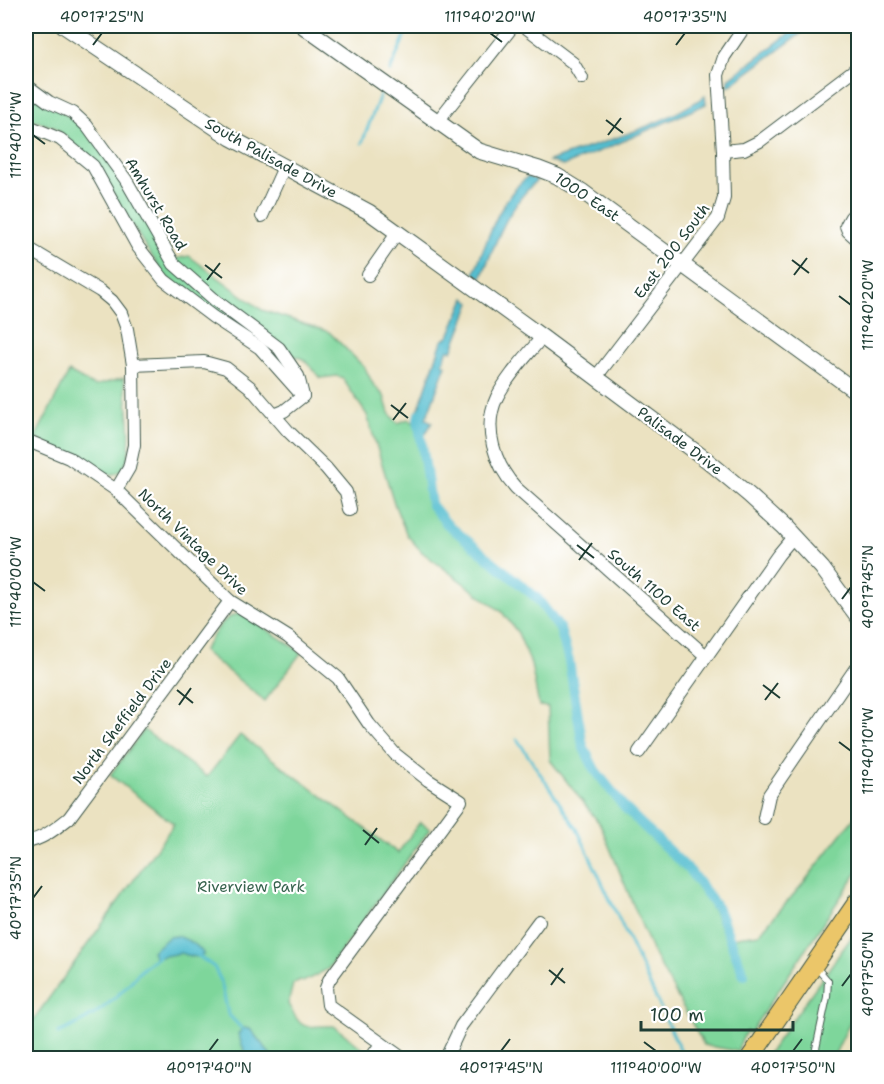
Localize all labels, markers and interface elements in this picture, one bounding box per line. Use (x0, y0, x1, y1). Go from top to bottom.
text: 40°17'25"N (60, 7, 144, 27)
text: 111°40'20"W (444, 7, 536, 27)
text: 40°17'35"N (643, 7, 727, 27)
text: 111°40'10"W (6, 91, 26, 179)
street label: South Palisade Drive (201, 113, 341, 203)
street label: Amhurst Road (121, 154, 192, 254)
street label: 1000 East (551, 168, 623, 226)
street label: East 200 South (629, 199, 715, 303)
text: 111°40'20"W (858, 259, 878, 351)
street label: Palisade Drive (633, 402, 727, 480)
street label: North Vintage Drive (134, 484, 252, 600)
text: 111°40'00"W (6, 536, 26, 628)
street label: South 1100 East (604, 544, 704, 636)
text: 40°17'45"N (858, 545, 878, 629)
street label: North Sheffield Drive (68, 654, 176, 788)
text: 111°40'10"W (858, 707, 878, 795)
text: 40°17'35"N (6, 856, 26, 940)
park label: Riverview Park (197, 877, 305, 897)
text: 40°17'50"N (858, 931, 878, 1017)
scale bar (641, 994, 792, 1032)
text: 100 m (650, 1003, 704, 1027)
text: 40°17'40"N (166, 1058, 252, 1078)
text: 40°17'45"N (459, 1058, 543, 1078)
text: 111°40'00"W (610, 1058, 702, 1078)
text: 40°17'50"N (750, 1058, 836, 1078)

